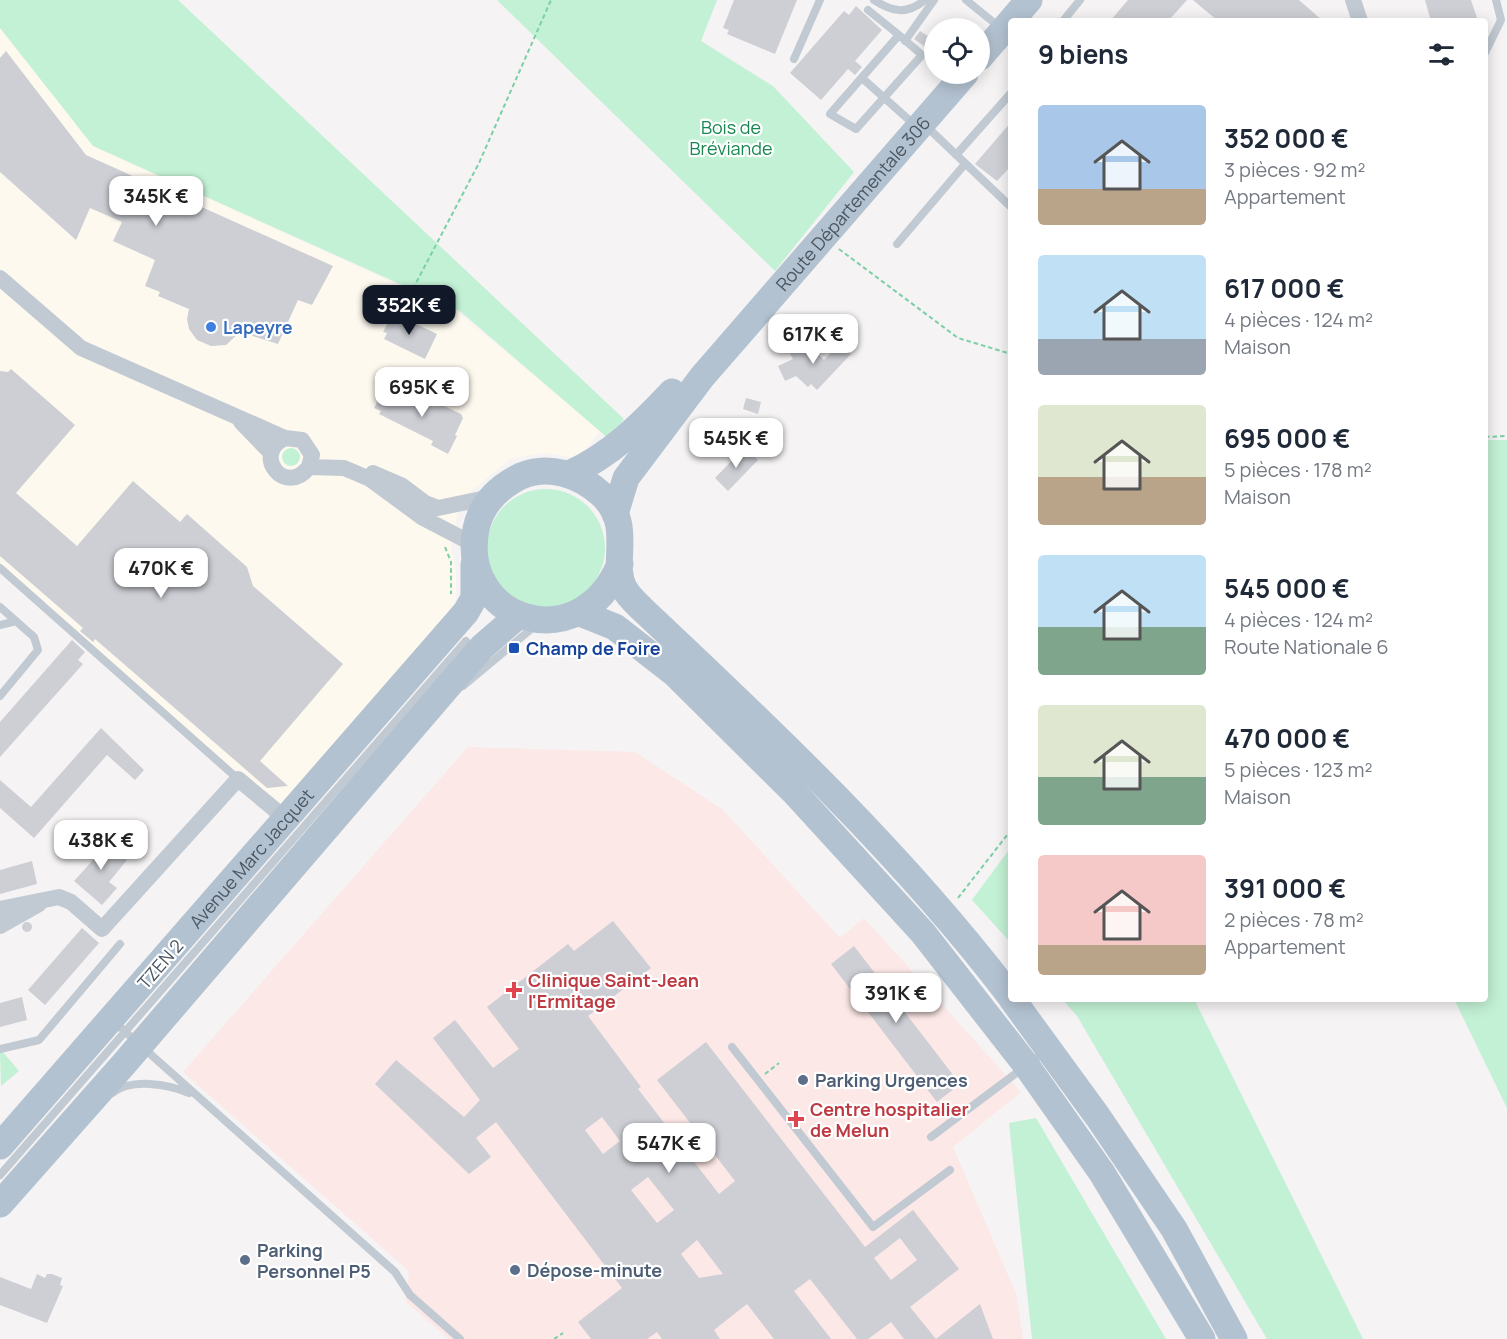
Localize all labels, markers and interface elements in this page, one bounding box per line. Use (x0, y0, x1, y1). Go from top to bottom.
map controls (924, 18, 990, 84)
button: locate (924, 18, 990, 84)
text: 9 biens (1038, 36, 1128, 72)
icon: filters (1425, 38, 1458, 71)
street label: Route Départementale 306 (770, 111, 935, 296)
park label: Bois de Bréviande (690, 115, 772, 160)
text: 352 000 € (1224, 120, 1349, 156)
icon: home (1086, 129, 1158, 201)
text: 3 pièces · 92 m² (1224, 156, 1366, 183)
pin: 345K € (107, 176, 205, 227)
text: 345K € (123, 182, 189, 209)
text: Appartement (1224, 183, 1346, 210)
text: 617 000 € (1224, 270, 1345, 306)
icon: home (1086, 279, 1158, 351)
pin: 352K € (360, 285, 458, 336)
text: 352K € (377, 291, 441, 318)
text: 4 pièces · 124 m² (1224, 306, 1373, 333)
pin: 617K € (764, 314, 862, 365)
place label: Lapeyre (223, 315, 293, 339)
marker: Lapeyre (204, 320, 218, 334)
text: 617K € (782, 320, 844, 347)
text: Maison (1224, 333, 1291, 360)
pin: 695K € (373, 367, 471, 418)
text: 695K € (389, 373, 455, 400)
pin: 545K € (687, 418, 785, 469)
text: 695 000 € (1224, 420, 1350, 456)
text: 545K € (703, 424, 769, 451)
icon: home (1086, 429, 1158, 501)
text: 5 pièces · 178 m² (1224, 456, 1372, 483)
text: Maison (1224, 483, 1291, 510)
pin: 470K € (112, 548, 210, 599)
text: 470K € (128, 554, 194, 581)
text: 545 000 € (1224, 570, 1350, 606)
icon: home (1086, 579, 1158, 651)
text: 4 pièces · 124 m² (1224, 606, 1373, 633)
text: Route Nationale 6 (1224, 633, 1389, 660)
place label: Champ de Foire (526, 636, 661, 660)
marker: Champ de Foire (507, 641, 521, 655)
text: 470 000 € (1224, 720, 1350, 756)
icon: home (1086, 729, 1158, 801)
text: 5 pièces · 123 m² (1224, 756, 1372, 783)
street label: Avenue Marc Jacquet (184, 783, 319, 933)
text: Maison (1224, 783, 1291, 810)
pin: 438K € (52, 820, 150, 871)
text: 438K € (68, 826, 134, 853)
text: 391 000 € (1224, 870, 1346, 906)
icon: home (1086, 879, 1158, 951)
text: 2 pièces · 78 m² (1224, 906, 1364, 933)
text: Appartement (1224, 933, 1346, 960)
street label: TZEN 2 (132, 934, 188, 994)
place label: Clinique Saint-Jean l'Ermitage (528, 968, 699, 1013)
pin: 391K € (847, 973, 945, 1024)
text: 391K € (864, 979, 928, 1006)
marker: Clinique Saint-Jean l'Ermitage (505, 981, 523, 999)
place label: Parking Urgences (815, 1068, 968, 1092)
marker: Parking Urgences (796, 1073, 810, 1087)
place label: Centre hospitalier de Melun (810, 1097, 969, 1142)
marker: Centre hospitalier de Melun (787, 1110, 805, 1128)
pin: 547K € (620, 1123, 718, 1174)
text: 547K € (637, 1129, 701, 1156)
place label: Parking Personnel P5 (257, 1238, 371, 1283)
marker: Parking Personnel P5 (238, 1253, 252, 1267)
place label: Dépose-minute (527, 1258, 662, 1282)
marker: Dépose-minute (508, 1263, 522, 1277)

